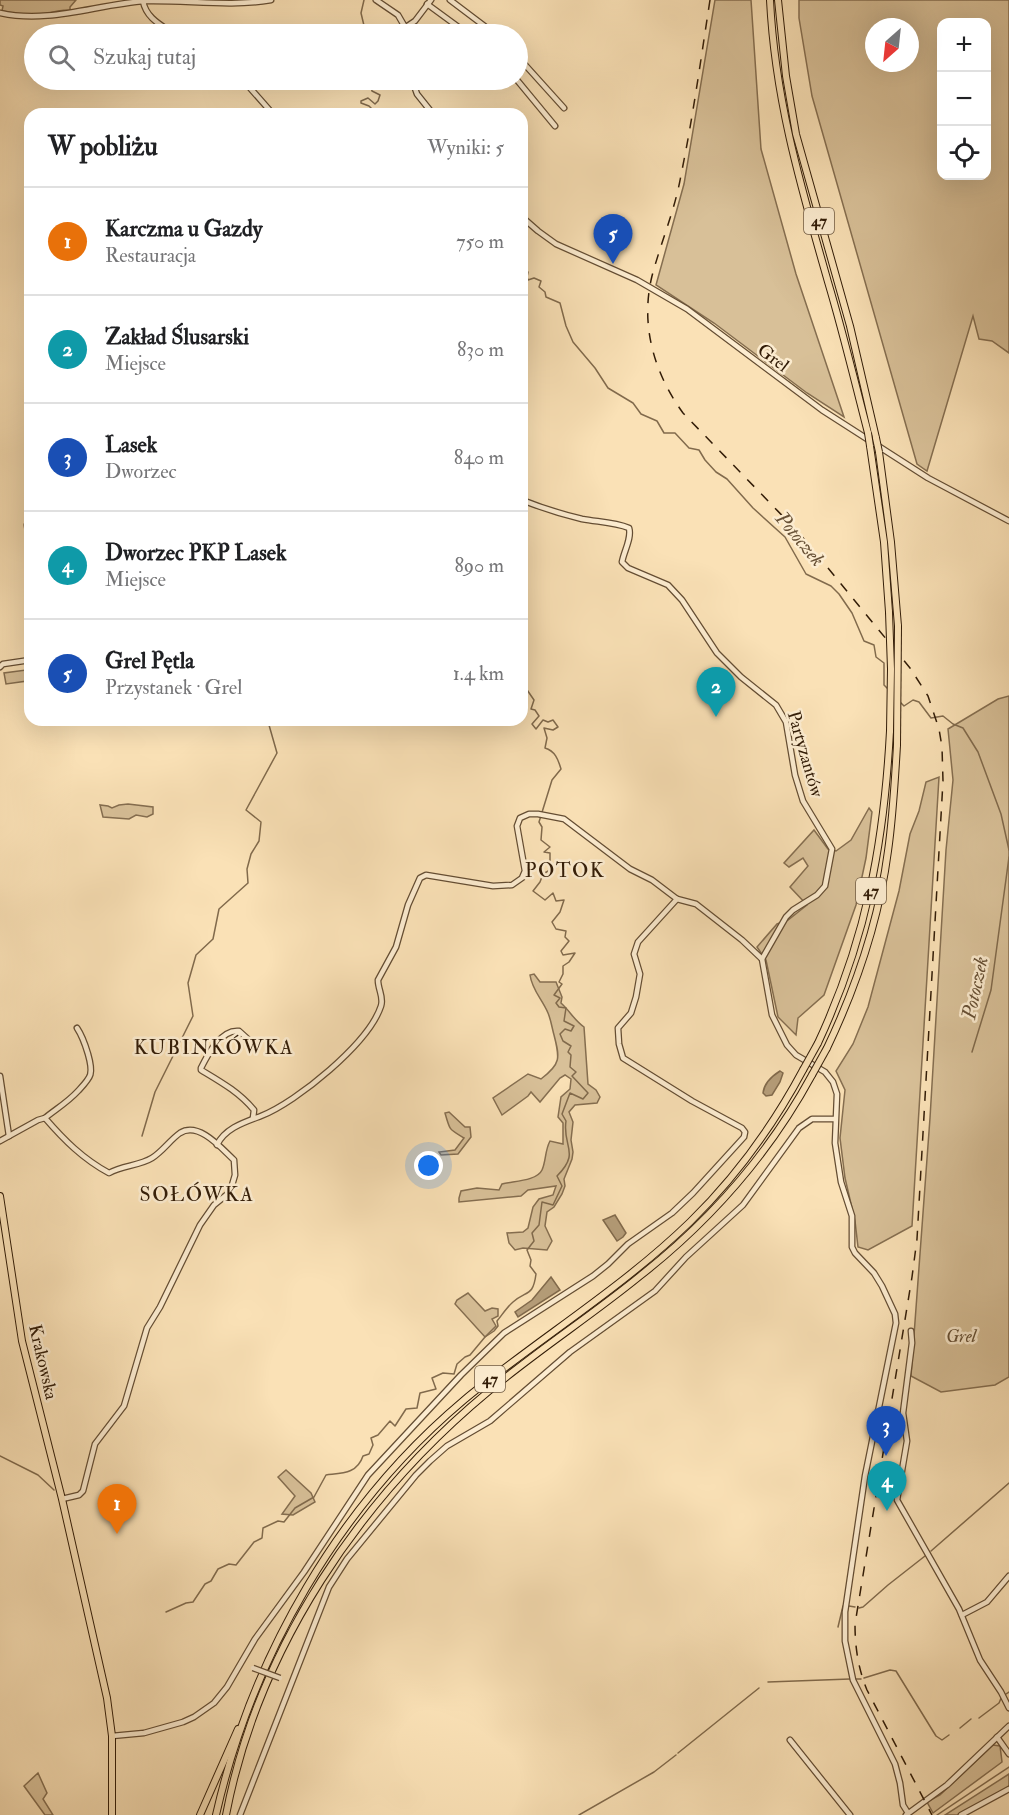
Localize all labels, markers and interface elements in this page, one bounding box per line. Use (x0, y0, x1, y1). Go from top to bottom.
north arrow (865, 18, 919, 72)
map controls (937, 18, 991, 180)
button: + (937, 18, 991, 72)
search box (24, 24, 528, 90)
icon: search (45, 41, 78, 74)
text: Szukaj tutaj (93, 43, 196, 71)
button: − (937, 72, 991, 126)
button: locate (937, 126, 991, 180)
text: W pobliżu (48, 131, 158, 163)
text: Wyniki: 5 (427, 135, 504, 160)
road number: 47 (804, 208, 834, 234)
pin: 5 (594, 214, 632, 264)
text: Karczma u Gazdy (105, 215, 263, 243)
text: 1 (64, 229, 71, 254)
text: 750 m (456, 229, 504, 254)
text: Restauracja (105, 243, 196, 268)
text: Zakład Ślusarski (105, 323, 249, 351)
text: 2 (62, 337, 73, 362)
text: 830 m (457, 337, 504, 362)
street label: Grel (753, 339, 794, 378)
text: Miejsce (105, 351, 166, 376)
text: Lasek (105, 431, 157, 459)
text: 3 (64, 445, 71, 470)
text: 840 m (454, 445, 504, 470)
text: Dworzec (105, 459, 177, 484)
water label: Potoczek (769, 506, 830, 572)
text: Dworzec PKP Lasek (105, 539, 286, 567)
text: 4 (62, 553, 73, 578)
text: 890 m (454, 553, 504, 578)
text: Miejsce (105, 567, 166, 592)
text: Grel Pętla (105, 647, 194, 675)
text: 5 (63, 661, 72, 686)
text: 1.4 km (453, 661, 504, 686)
pin: 2 (696, 668, 736, 717)
text: Przystanek · Grel (105, 675, 242, 700)
street label: Partyzantów (782, 708, 829, 801)
district label: POTOK (525, 858, 605, 883)
road number: 47 (856, 878, 886, 904)
water label: Potoczek (956, 954, 994, 1023)
district label: KUBINKÓWKA (134, 1034, 294, 1060)
your location (414, 1151, 443, 1180)
district label: SOŁÓWKA (140, 1181, 254, 1207)
street label: Krakowska (23, 1322, 63, 1403)
park label: Grel (946, 1325, 978, 1348)
road number: 47 (475, 1366, 505, 1392)
pin: 3 (866, 1406, 906, 1456)
pin: 4 (868, 1462, 906, 1511)
pin: 1 (98, 1484, 136, 1534)

